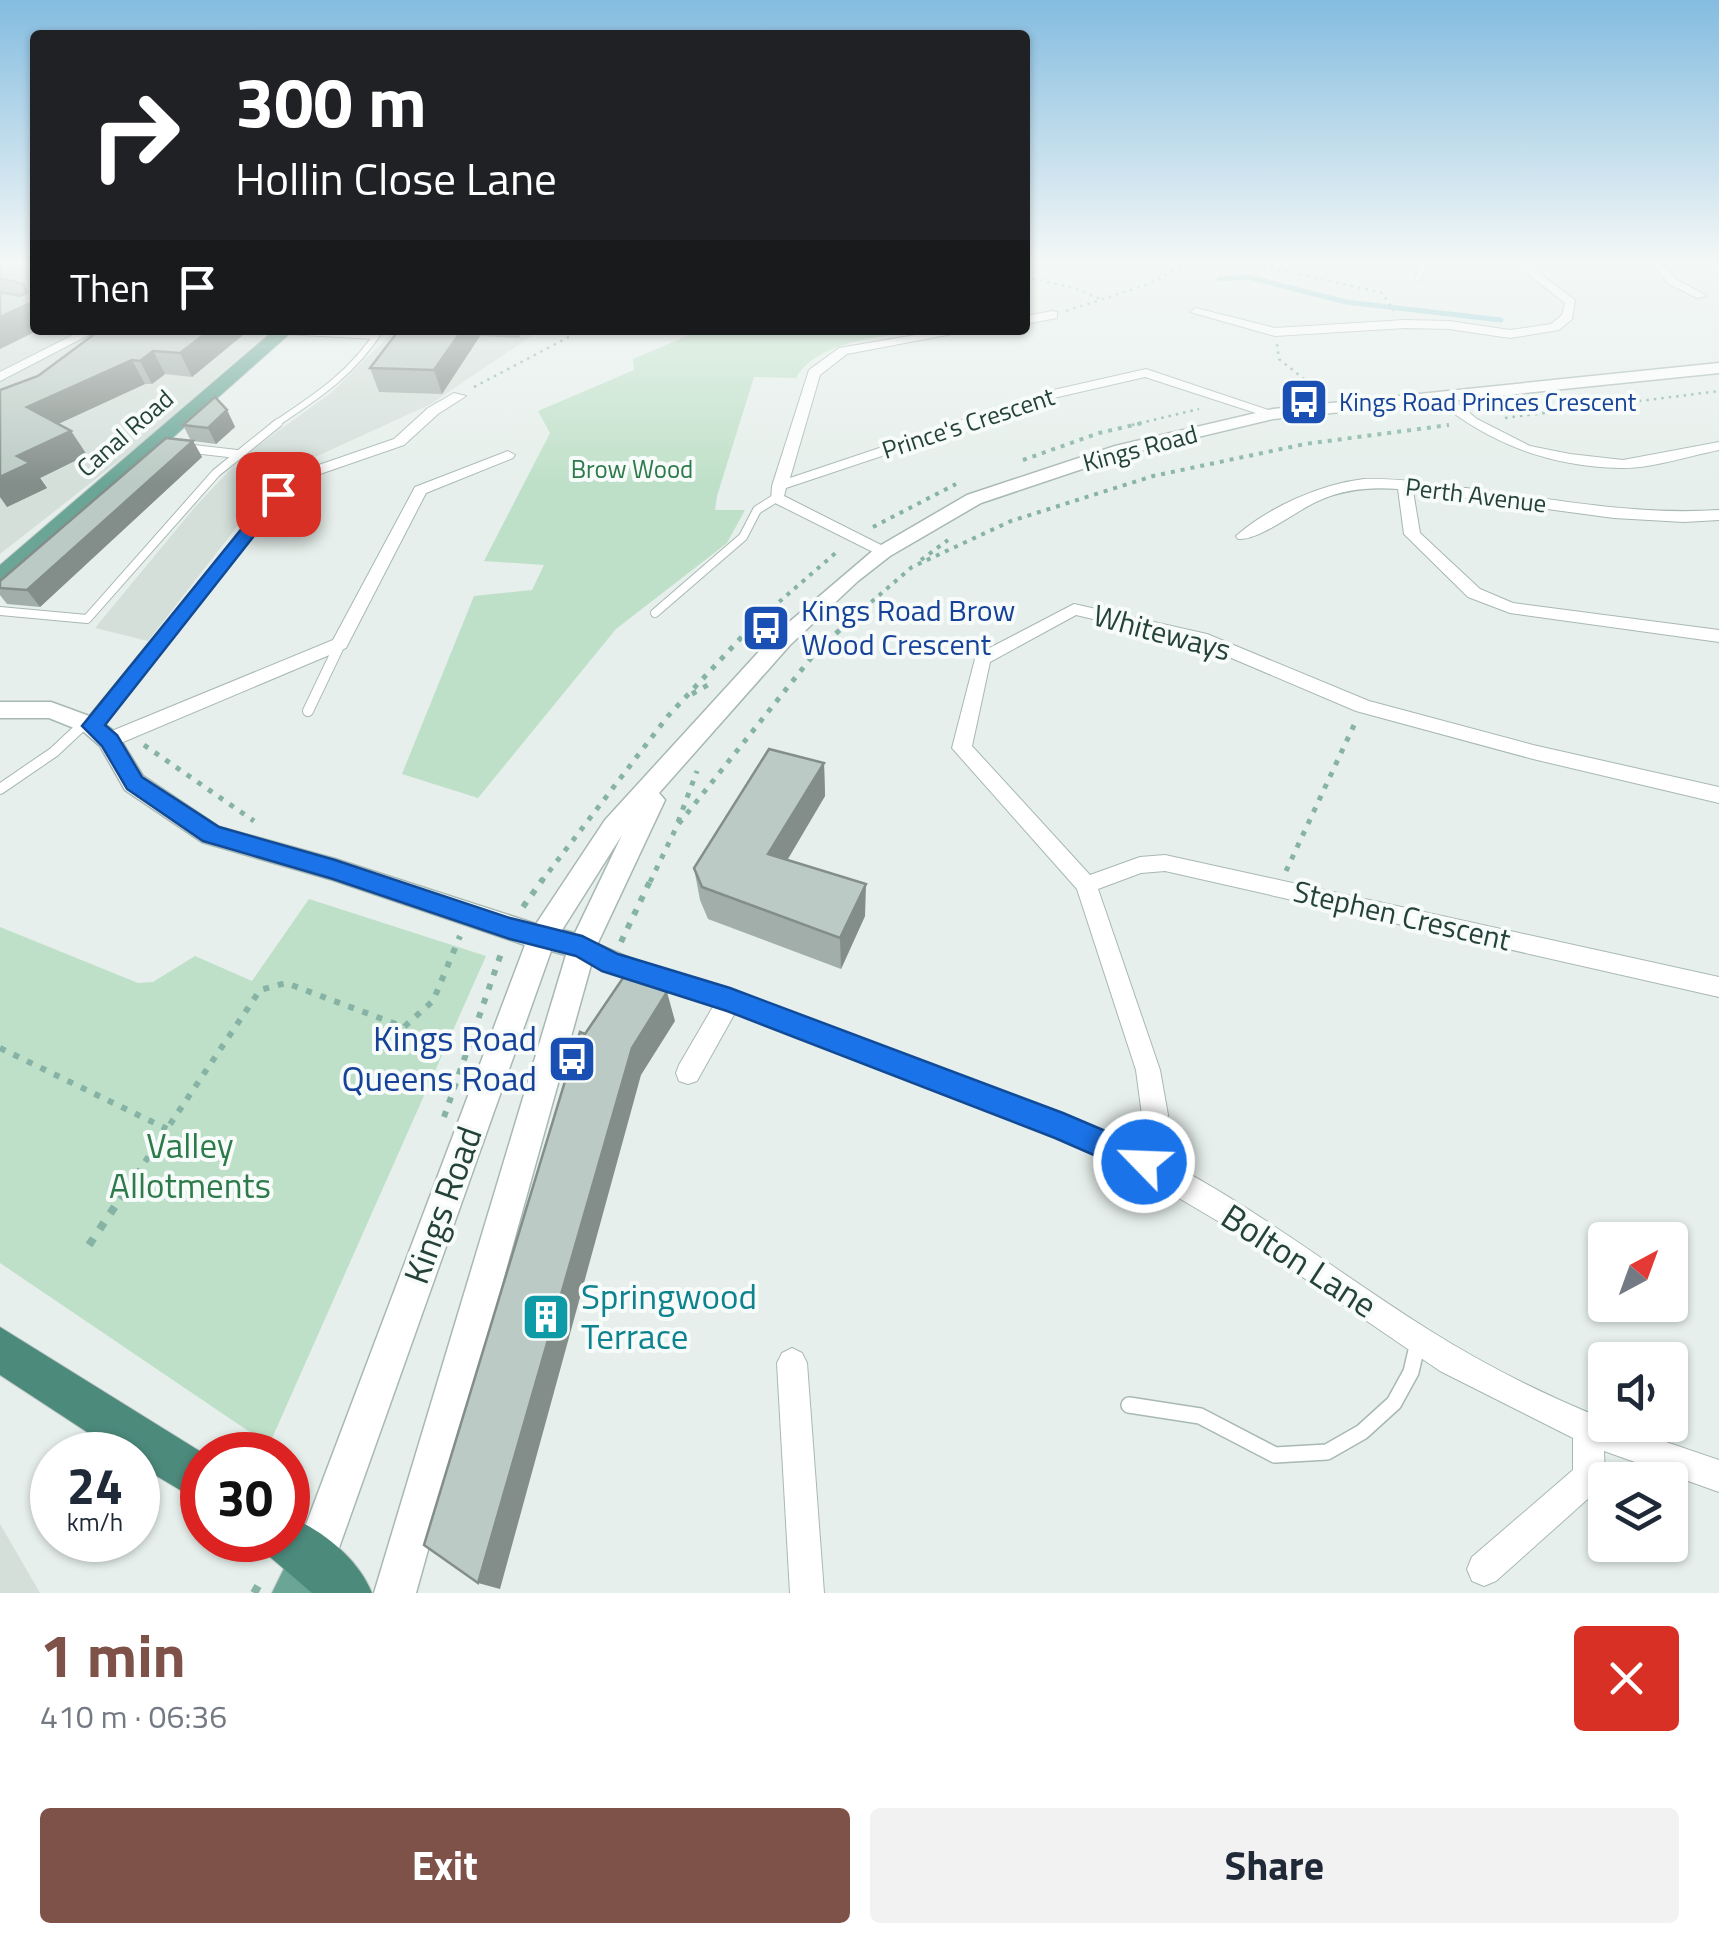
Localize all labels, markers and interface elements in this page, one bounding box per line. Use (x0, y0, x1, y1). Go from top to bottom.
text: 300 m (235, 48, 427, 154)
icon: right (70, 70, 200, 200)
text: Hollin Close Lane (235, 144, 557, 212)
text: Then (70, 259, 150, 317)
icon: arrive (170, 260, 225, 315)
bus stop icon: Kings Road Princes Crescent (1278, 376, 1330, 428)
street label: Prince's Crescent (877, 377, 1059, 469)
street label: Canal Road (68, 380, 182, 486)
place label: Kings Road Princes Crescent (1339, 383, 1636, 421)
street label: Kings Road (1078, 414, 1202, 482)
park label: Brow Wood (571, 450, 693, 488)
pin (236, 452, 321, 537)
icon: arrive (251, 467, 306, 522)
street label: Perth Avenue (1403, 467, 1549, 523)
place label: Kings Road Brow Wood Crescent (801, 587, 1015, 667)
street label: Whiteways (1088, 592, 1236, 672)
bus stop icon: Kings Road Brow Wood Crescent (740, 602, 792, 654)
street label: Stephen Crescent (1289, 868, 1516, 962)
place label: Kings Road Queens Road (341, 1011, 537, 1105)
bus stop icon: Kings Road Queens Road (546, 1033, 598, 1085)
position arrow (1092, 1110, 1196, 1214)
park label: Valley Allotments (109, 1118, 271, 1212)
street label: Kings Road (389, 1118, 495, 1291)
street label: Bolton Lane (1211, 1190, 1388, 1331)
north arrow (1588, 1222, 1688, 1322)
map controls (1588, 1222, 1688, 1562)
place label: Springwood Terrace (581, 1269, 757, 1363)
building icon: Springwood Terrace (520, 1291, 572, 1343)
button: sound (1588, 1342, 1688, 1442)
speed limit sign: 30 (180, 1432, 310, 1562)
text: 24 (67, 1447, 123, 1523)
button: layers (1588, 1462, 1688, 1562)
text: km/h (67, 1503, 123, 1541)
text: 1 min (40, 1609, 186, 1700)
button: close (1574, 1626, 1679, 1731)
text: 410 m · 06:36 (40, 1692, 227, 1740)
button: Exit (40, 1808, 850, 1923)
button: Share (870, 1808, 1679, 1923)

